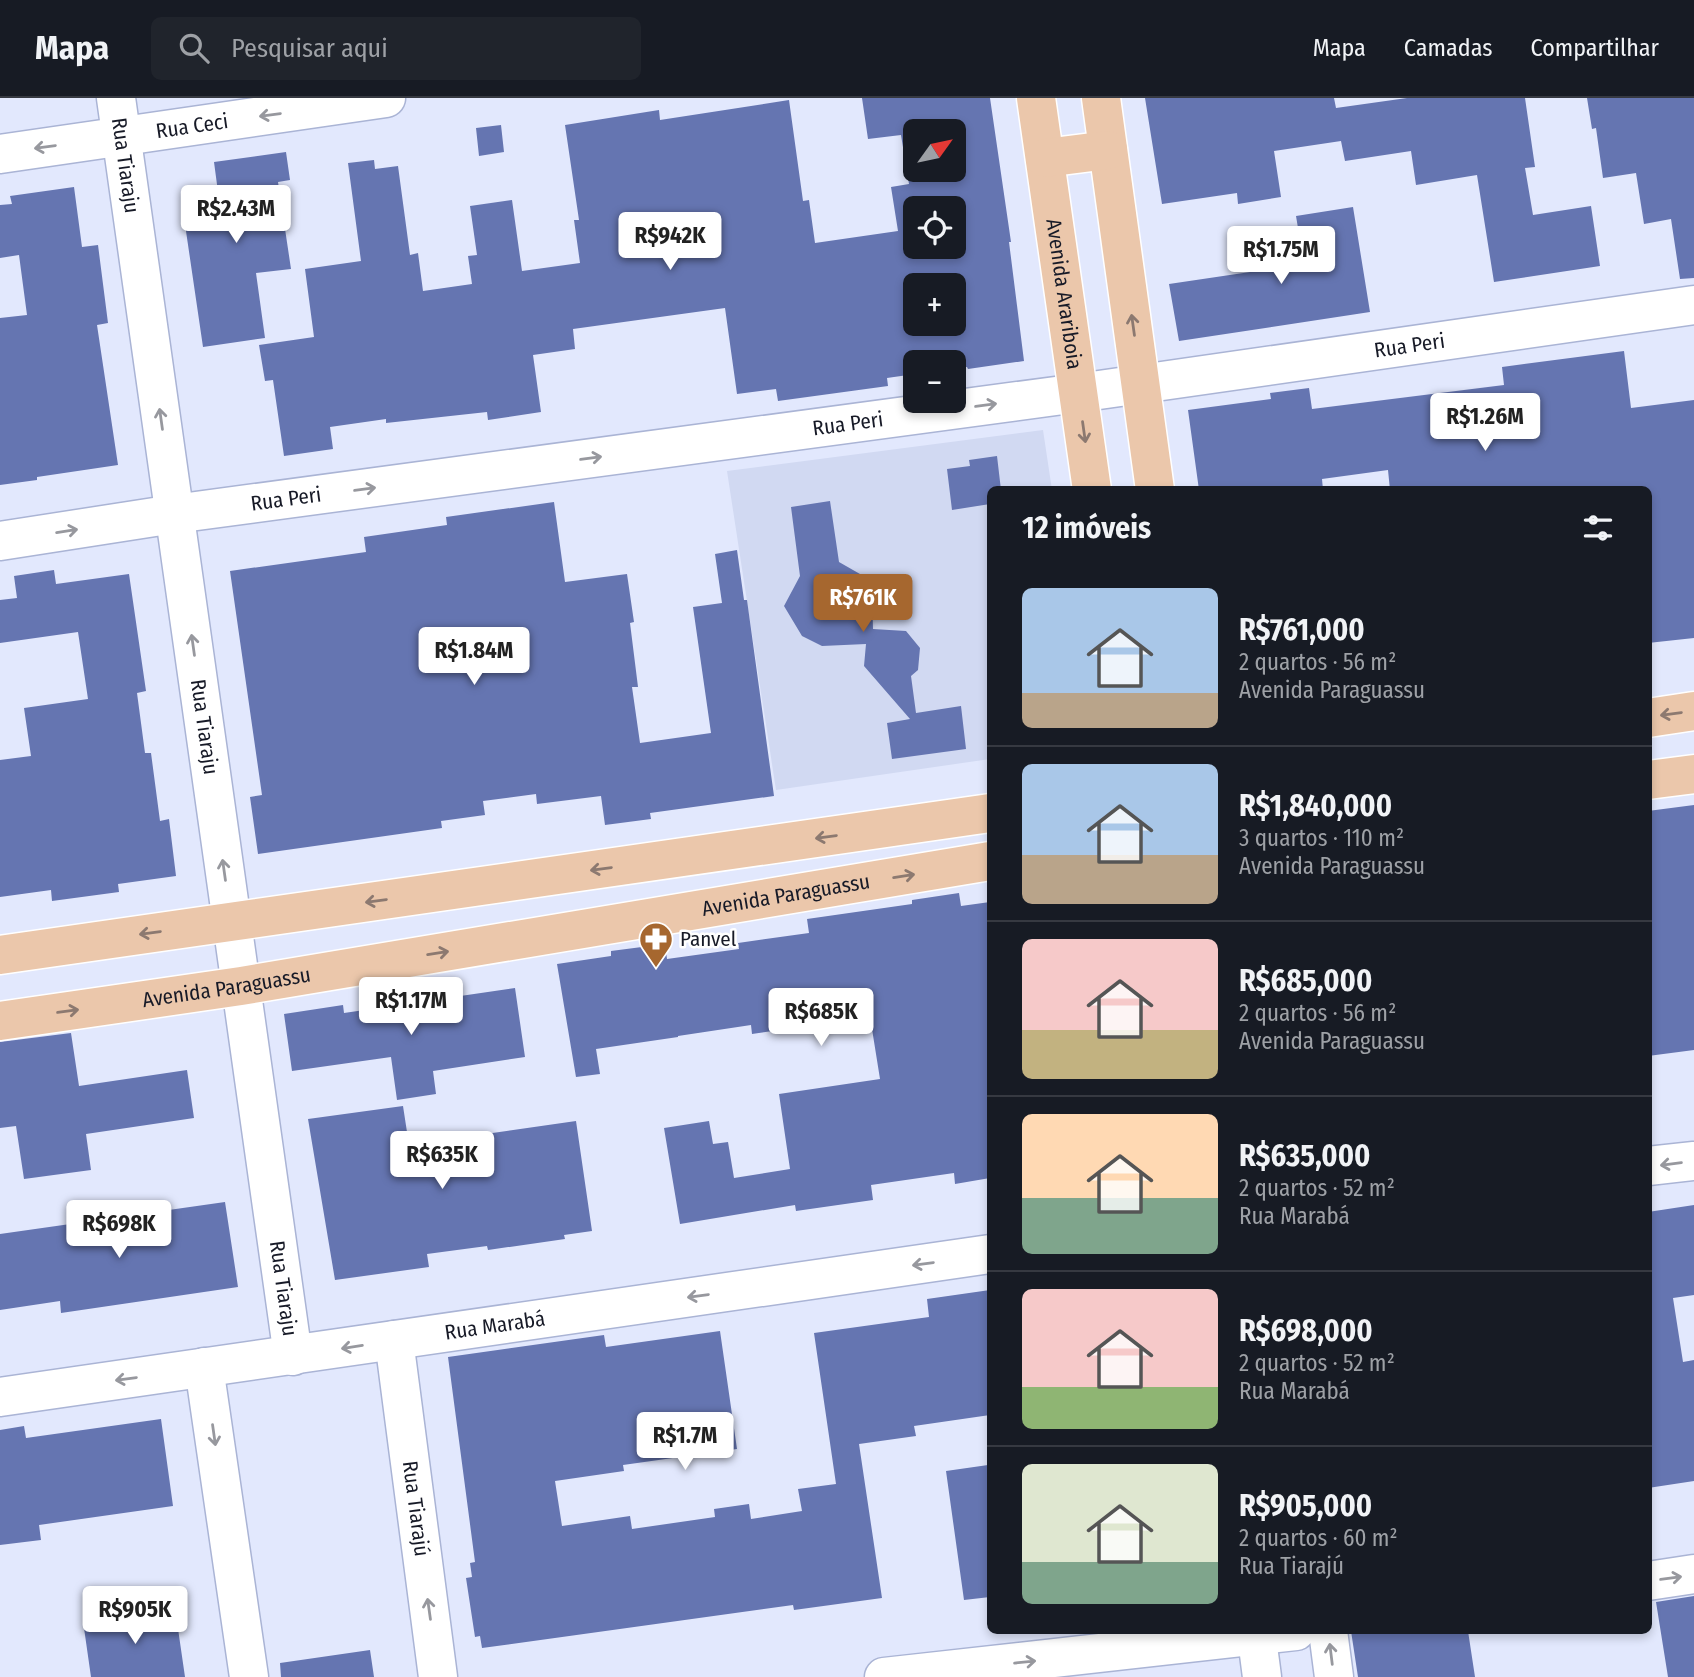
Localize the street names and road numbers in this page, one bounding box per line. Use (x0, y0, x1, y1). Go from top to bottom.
street label: Rua Ceci (154, 108, 230, 144)
street label: Rua Tiaraju (106, 116, 145, 215)
street label: Avenida Arariboia (1040, 217, 1088, 371)
street label: Rua Peri (1372, 328, 1446, 364)
street label: Rua Peri (811, 406, 885, 441)
street label: Rua Peri (249, 481, 323, 517)
street label: Rua Tiaraju (185, 677, 224, 776)
street label: Avenida Paraguassu (700, 868, 872, 922)
street label: Avenida Paraguassu (141, 962, 313, 1013)
street label: Rua Tiaraju (264, 1239, 303, 1338)
street label: Rua Marabá (443, 1305, 547, 1346)
street label: Rua Tiarajú (397, 1459, 435, 1558)

